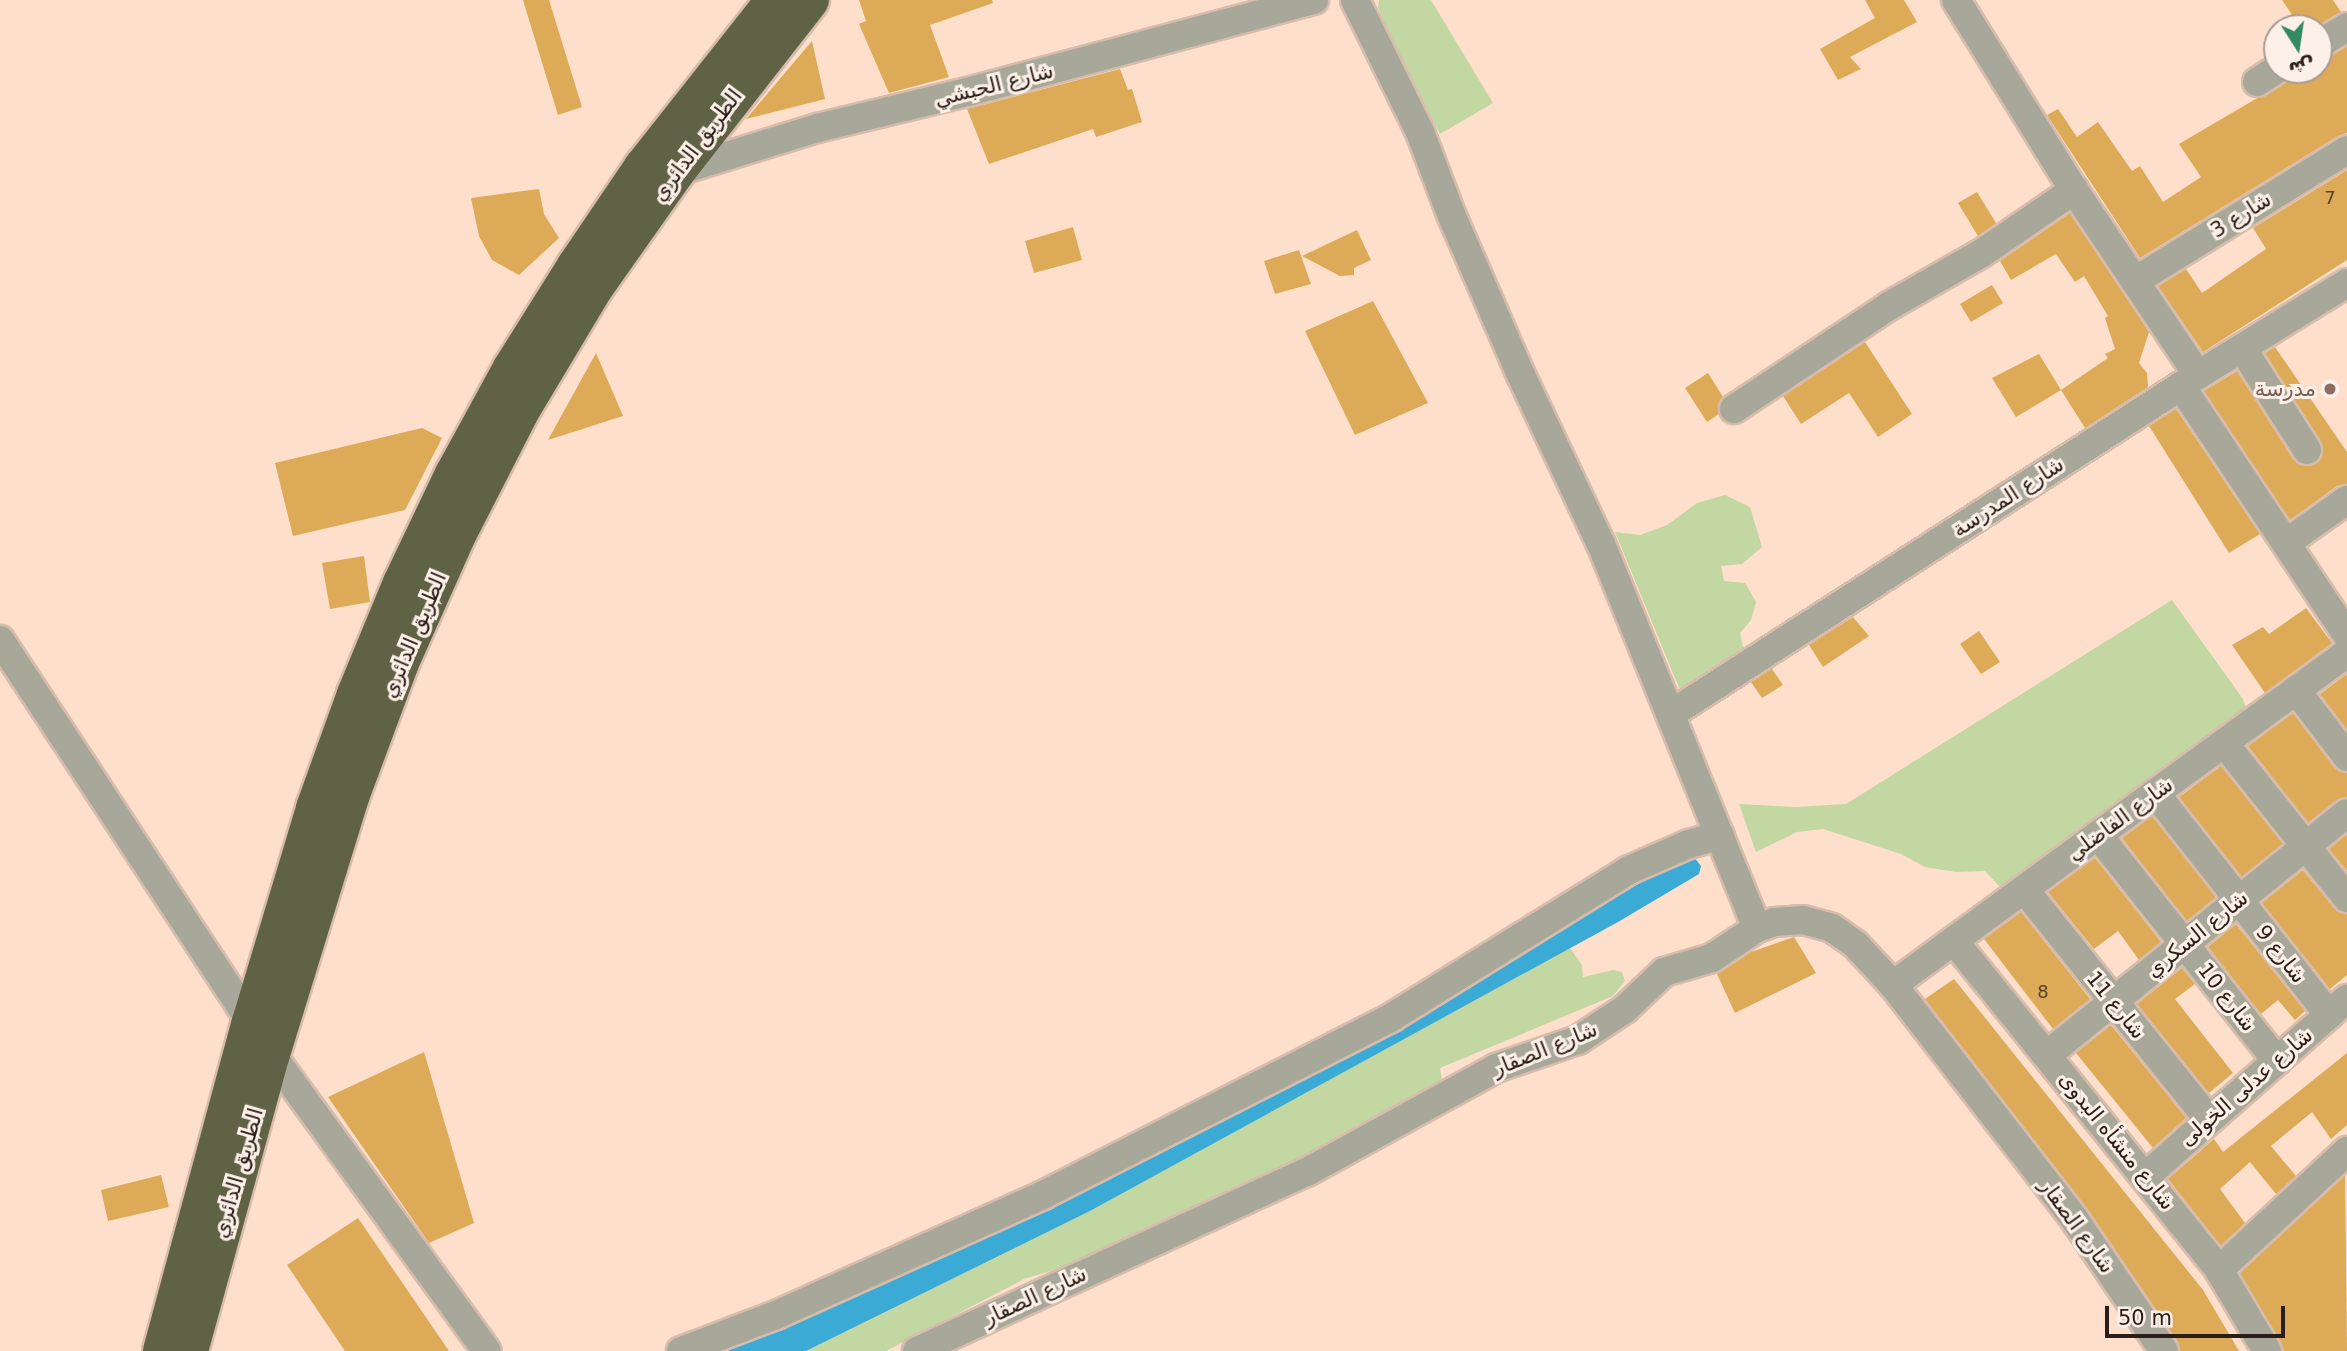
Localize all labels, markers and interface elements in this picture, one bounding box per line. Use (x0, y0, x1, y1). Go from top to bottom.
north arrow (2263, 14, 2333, 84)
text: ش (2287, 54, 2317, 81)
street label: شارع الحبشي (932, 58, 1056, 112)
street label: الطريق الدائري (647, 84, 747, 206)
street label: شارع 3 (2206, 187, 2276, 243)
house number: 7 (2324, 187, 2336, 209)
place label: مدرسة (2255, 376, 2316, 402)
marker: مدرسة (2322, 381, 2338, 397)
street label: شارع المدرسة (1948, 452, 2068, 542)
street label: الطريق الدائري (376, 568, 452, 702)
street label: شارع الفاضلي (2062, 772, 2178, 866)
street label: شارع السكري (2141, 885, 2253, 983)
street label: شارع 9 (2251, 920, 2311, 988)
street label: شارع 10 (2192, 958, 2262, 1036)
street label: شارع 11 (2081, 966, 2151, 1044)
house number: 8 (2037, 981, 2049, 1003)
street label: شارع الصقار (1489, 1017, 1601, 1081)
street label: شارع عدلى الخولى (2174, 1022, 2318, 1152)
street label: شارع منشأه البدوى (2054, 1067, 2180, 1215)
street label: الطريق الدائري (207, 1105, 269, 1241)
street label: شارع الصقار (2034, 1174, 2120, 1278)
street label: شارع الصقار (979, 1261, 1091, 1331)
scale bar (2109, 1292, 2289, 1336)
text: 50 m (2118, 1306, 2172, 1330)

